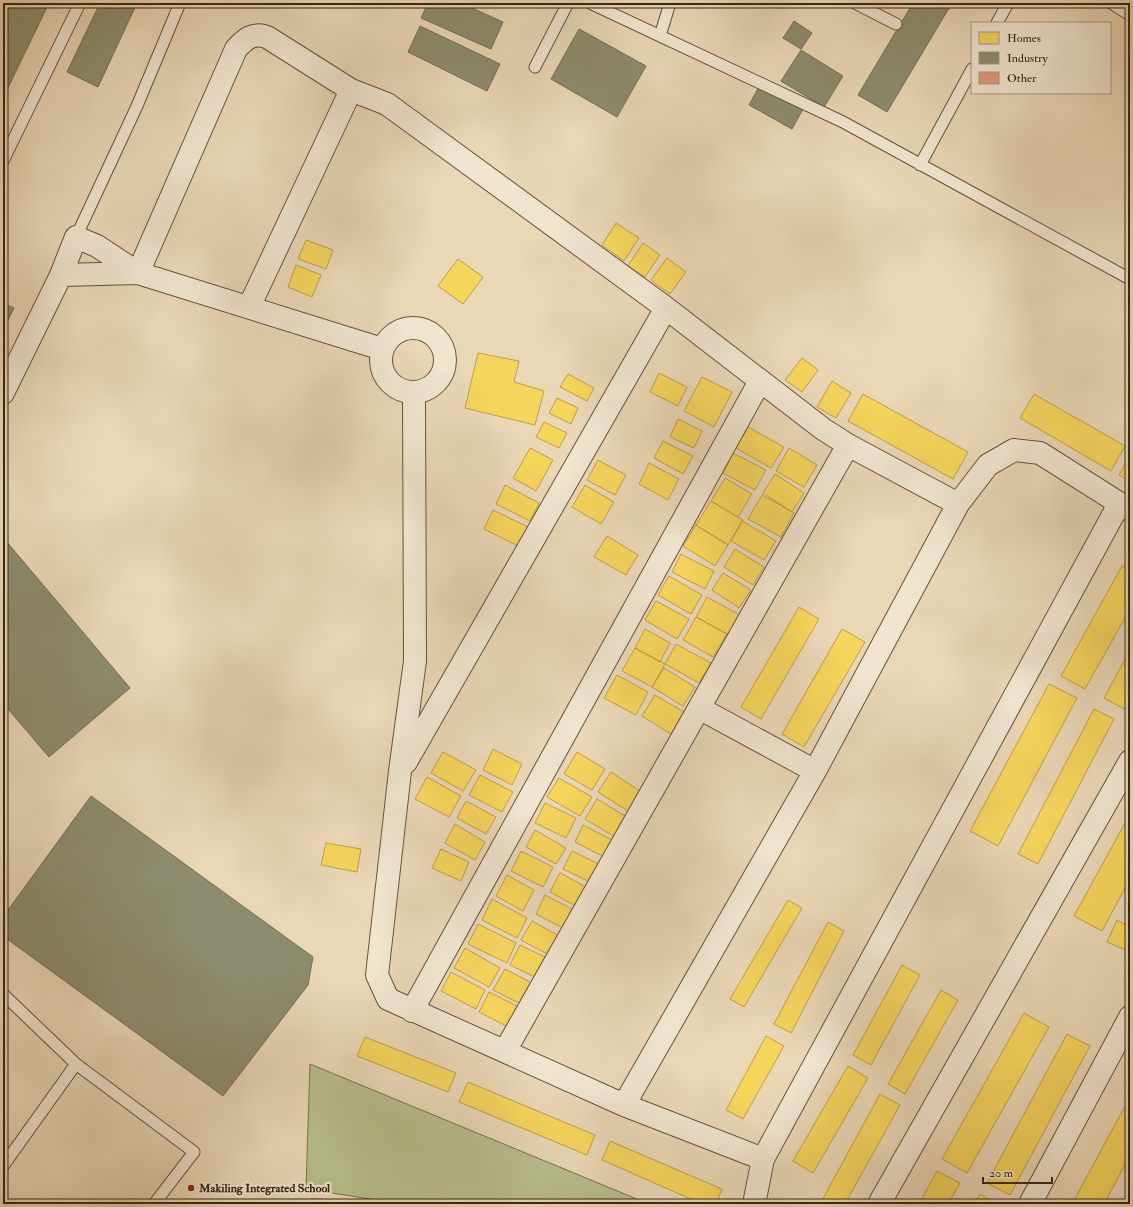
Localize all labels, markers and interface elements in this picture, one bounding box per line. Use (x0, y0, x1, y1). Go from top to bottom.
legend (971, 22, 1111, 94)
text: Homes (1007, 31, 1041, 46)
text: Industry (1007, 51, 1049, 66)
text: Other (1007, 71, 1037, 86)
scale bar (983, 1159, 1052, 1185)
text: 20 m (989, 1166, 1014, 1181)
place label: Makiling Integrated School (198, 1181, 331, 1196)
marker: Makiling Integrated School (186, 1183, 196, 1193)

